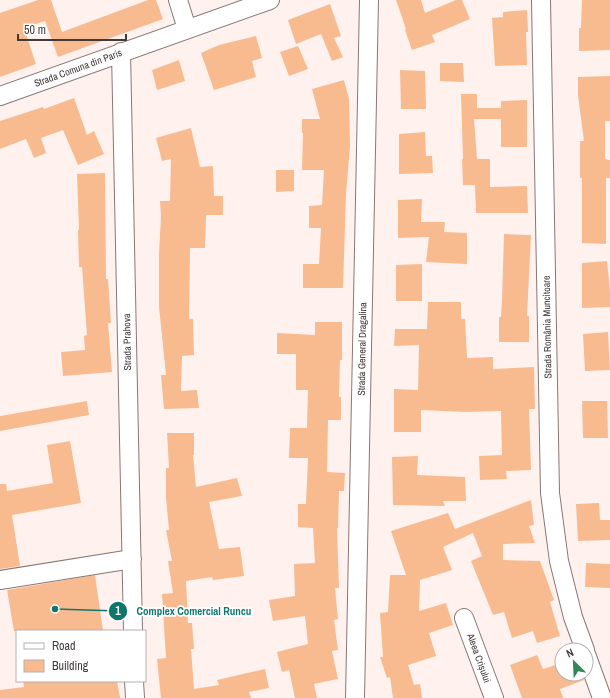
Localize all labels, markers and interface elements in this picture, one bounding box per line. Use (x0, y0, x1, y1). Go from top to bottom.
scale bar (18, 16, 126, 42)
text: 50 m (24, 22, 46, 38)
street label: Strada Comuna din Paris (32, 46, 124, 90)
street label: Strada România Muncitoare (540, 275, 554, 379)
street label: Strada General Dragalina (355, 302, 369, 396)
street label: Strada Prahova (120, 313, 134, 371)
callout: Complex Comercial Runcu (108, 599, 259, 622)
text: 1 (115, 603, 121, 619)
text: Complex Comercial Runcu (137, 604, 251, 618)
legend (16, 630, 146, 682)
street label: Aleea Crișului (464, 631, 494, 684)
text: Road (52, 638, 76, 654)
north arrow (554, 642, 594, 682)
text: N (564, 645, 576, 661)
text: Building (52, 658, 89, 674)

